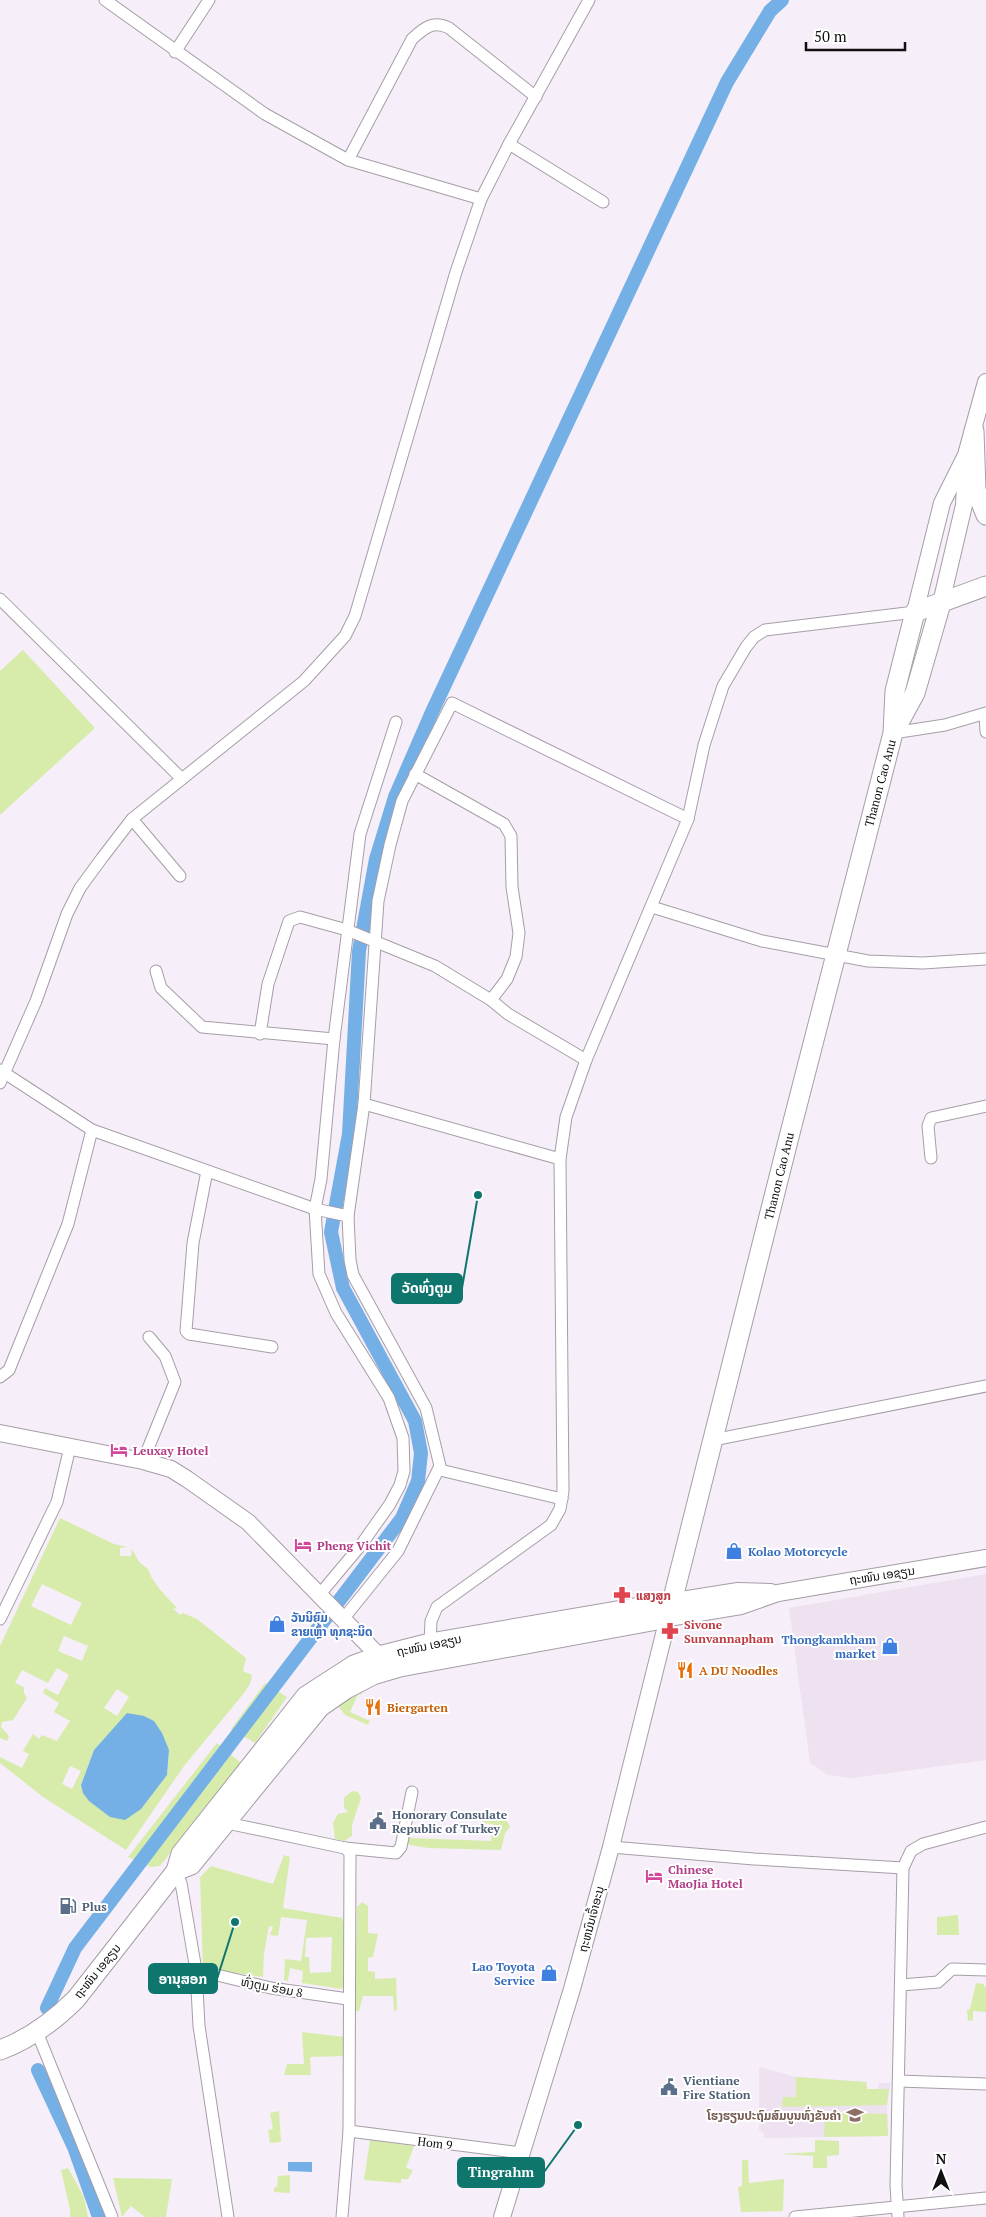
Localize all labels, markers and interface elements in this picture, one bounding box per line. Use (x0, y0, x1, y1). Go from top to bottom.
scale bar (806, 20, 905, 52)
text: 50 m (814, 26, 847, 46)
street label: Thanon Cao Anu (861, 738, 899, 828)
street label: Thanon Cao Anu (761, 1131, 797, 1221)
callout: ວັດທົ່ງຕູມ (392, 1274, 462, 1303)
text: ວັດທົ່ງຕູມ (402, 1278, 452, 1298)
hotel icon: Leuxay Hotel (109, 1440, 129, 1460)
place label: Leuxay Hotel (133, 1443, 208, 1458)
hotel icon: Pheng Vichit (293, 1535, 313, 1555)
place label: Pheng Vichit (317, 1538, 392, 1553)
shop icon: Kolao Motorcycle (724, 1541, 744, 1561)
place label: Kolao Motorcycle (748, 1544, 848, 1559)
street label: ຖະໜົນ ເອຊຽນ (848, 1562, 916, 1588)
pharmacy icon: ແສງສູກ (612, 1585, 632, 1605)
place label: ແສງສູກ (636, 1588, 671, 1605)
place label: ວັນນິຍົມ ຂາຍເຫຼົ້າ ທຸກຊະນິດ (291, 1610, 372, 1640)
shop icon: ວັນນິຍົມ ຂາຍເຫຼົ້າ ທຸກຊະນິດ (267, 1614, 287, 1634)
place label: Sivone Sunvannapham (684, 1617, 774, 1646)
pharmacy icon: Sivone Sunvannapham (660, 1621, 680, 1641)
street label: ຖະໜົນ ເອຊຽນ (395, 1631, 463, 1659)
place label: Thongkamkham market (781, 1632, 876, 1661)
shop icon: Thongkamkham market (880, 1636, 900, 1656)
restaurant icon: A DU Noodles (675, 1660, 695, 1680)
place label: A DU Noodles (699, 1663, 778, 1678)
restaurant icon: Biergarten (363, 1697, 383, 1717)
place label: Biergarten (387, 1700, 448, 1715)
place label: Honorary Consulate Republic of Turkey (392, 1807, 508, 1836)
public building icon: Honorary Consulate Republic of Turkey (368, 1811, 388, 1831)
place label: Chinese MaoJia Hotel (668, 1862, 743, 1891)
hotel icon: Chinese MaoJia Hotel (644, 1866, 664, 1886)
street label: ຖະຫນົນເຈົ້າອະນຸ (574, 1884, 608, 1954)
fuel station icon: Plus (58, 1896, 78, 1916)
place label: Plus (82, 1899, 107, 1914)
street label: ຖະໜົນ ເອຊຽນ (70, 1941, 124, 2001)
place label: Lao Toyota Service (472, 1959, 536, 1988)
shop icon: Lao Toyota Service (539, 1963, 559, 1983)
callout: ອານຸສອກ (149, 1964, 217, 1993)
text: ອານຸສອກ (159, 1969, 207, 1988)
street label: ທົ່ງຕູມ ຮ່ອມ 8 (240, 1972, 304, 2001)
place label: Vientiane Fire Station (683, 2073, 751, 2102)
public building icon: Vientiane Fire Station (659, 2077, 679, 2097)
school or university icon: ໂຮງຮຽນປະຖົມສົມບູນທົ່ງຂັນຄຳ (845, 2105, 865, 2125)
place label: ໂຮງຮຽນປະຖົມສົມບູນທົ່ງຂັນຄຳ (706, 2106, 841, 2125)
street label: Hom 9 (417, 2133, 453, 2153)
north arrow (916, 2147, 966, 2197)
text: N (936, 2149, 947, 2168)
callout: Tingrahm (458, 2158, 544, 2187)
text: Tingrahm (468, 2162, 534, 2181)

